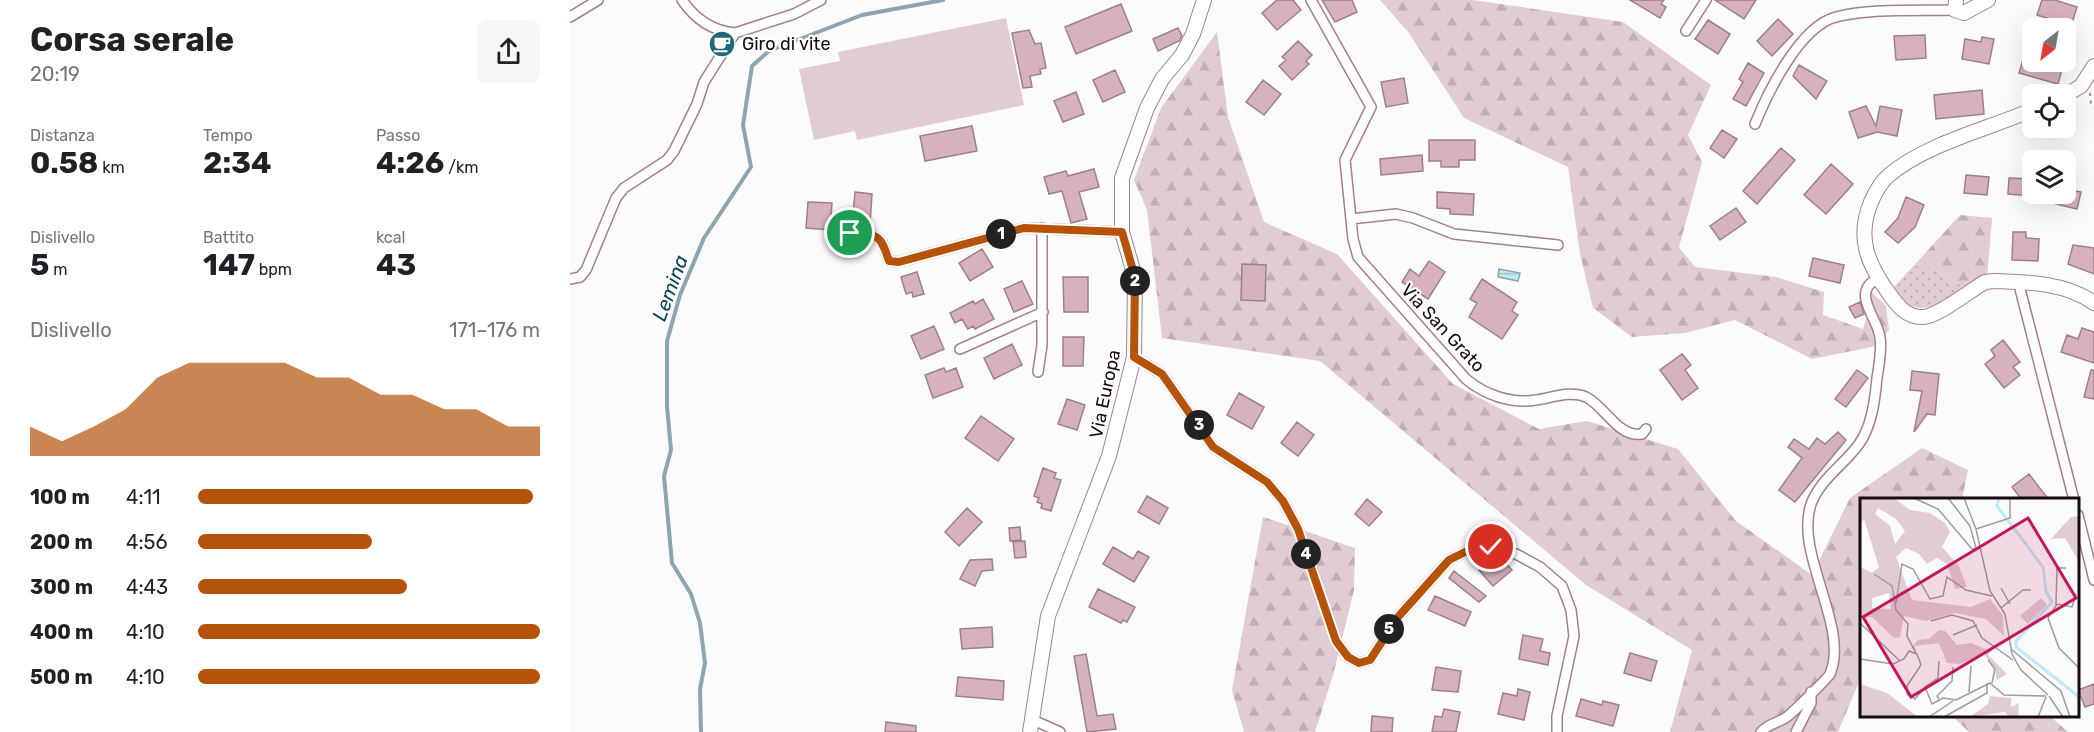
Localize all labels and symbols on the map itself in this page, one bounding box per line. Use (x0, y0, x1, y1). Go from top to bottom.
north arrow (2022, 18, 2076, 72)
cafe icon: Giro di vite (707, 29, 737, 59)
place label: Giro di vite (742, 33, 830, 55)
pin (824, 207, 875, 258)
pin: 1 (986, 219, 1016, 249)
water label: Lemina (647, 251, 693, 324)
pin: 2 (1120, 266, 1150, 296)
street label: Via San Grato (1396, 279, 1490, 377)
street label: Via Europa (1085, 348, 1125, 440)
pin: 3 (1184, 410, 1214, 440)
inset map (1860, 498, 2079, 717)
pin (1465, 521, 1516, 572)
pin: 4 (1291, 539, 1321, 569)
pin: 5 (1374, 614, 1404, 644)

